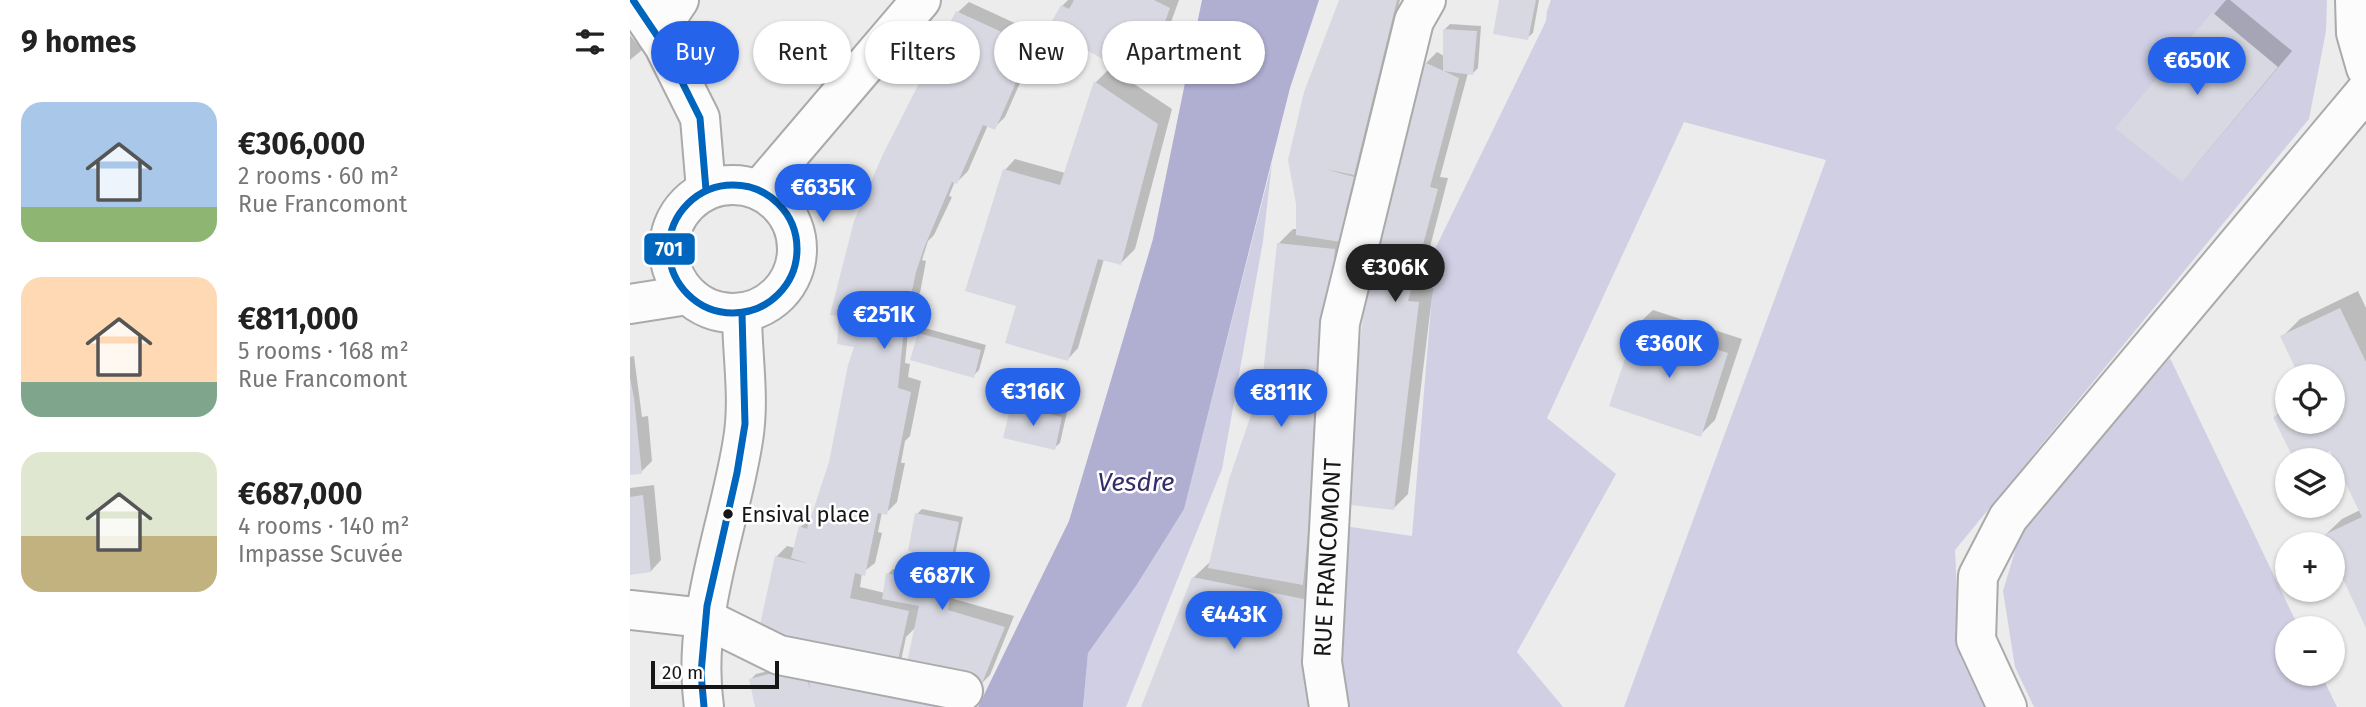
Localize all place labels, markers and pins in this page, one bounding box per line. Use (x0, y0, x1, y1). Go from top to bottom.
pin: €650K (2148, 38, 2246, 97)
pin: €635K (774, 164, 872, 224)
pin: €306K (1346, 244, 1444, 304)
pin: €251K (835, 292, 933, 351)
pin: €360K (1620, 320, 1718, 380)
pin: €316K (984, 368, 1082, 428)
pin: €811K (1232, 370, 1330, 429)
place label: Ensival place (741, 501, 870, 528)
marker: Ensival place (721, 507, 735, 521)
pin: €687K (893, 552, 991, 612)
pin: €443K (1185, 592, 1283, 651)

